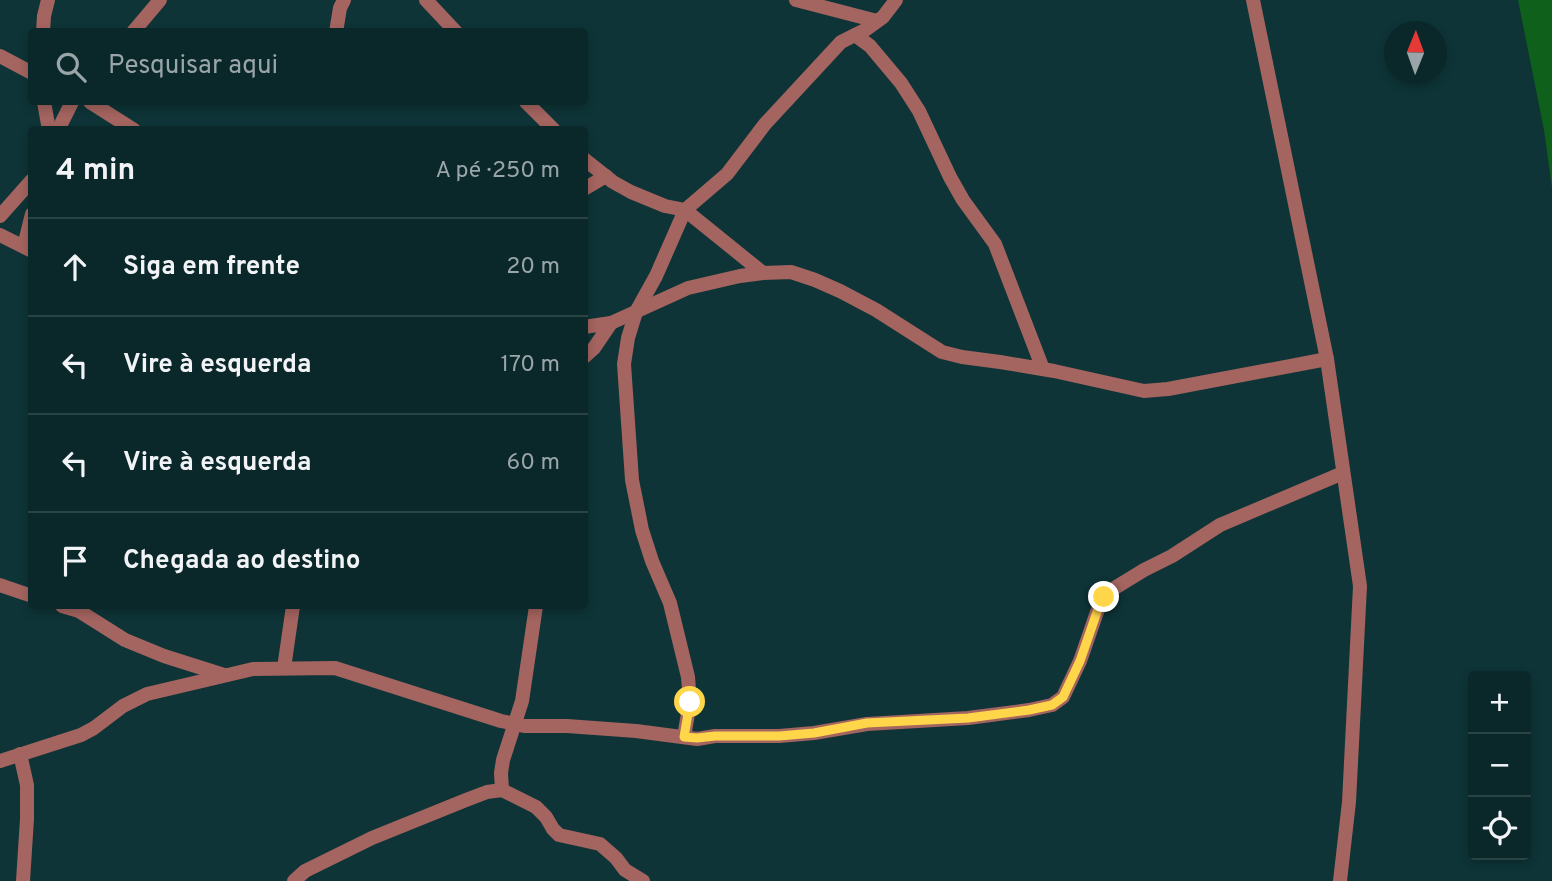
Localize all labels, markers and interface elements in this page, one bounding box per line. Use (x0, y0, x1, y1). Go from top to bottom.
north arrow (1384, 21, 1447, 84)
search box (28, 28, 588, 105)
icon: search (52, 48, 90, 86)
text: Pesquisar aqui (108, 50, 278, 83)
text: 4 min (56, 153, 135, 190)
text: A pé · 250 m (435, 157, 560, 186)
icon: ahead (56, 248, 94, 286)
text: Siga em frente (123, 251, 300, 284)
text: 20 m (506, 253, 560, 282)
icon: left (56, 346, 94, 384)
text: Vire à esquerda (123, 349, 311, 382)
text: 170 m (501, 351, 560, 380)
icon: left (56, 444, 94, 482)
text: Vire à esquerda (123, 447, 311, 480)
text: 60 m (507, 449, 560, 478)
icon: arrive (56, 542, 94, 580)
text: Chegada ao destino (123, 545, 360, 578)
route end (1088, 581, 1119, 612)
map controls (1468, 671, 1531, 860)
button: + (1468, 671, 1531, 734)
route start (674, 686, 705, 717)
button: − (1468, 734, 1531, 797)
button: locate (1468, 797, 1531, 860)

